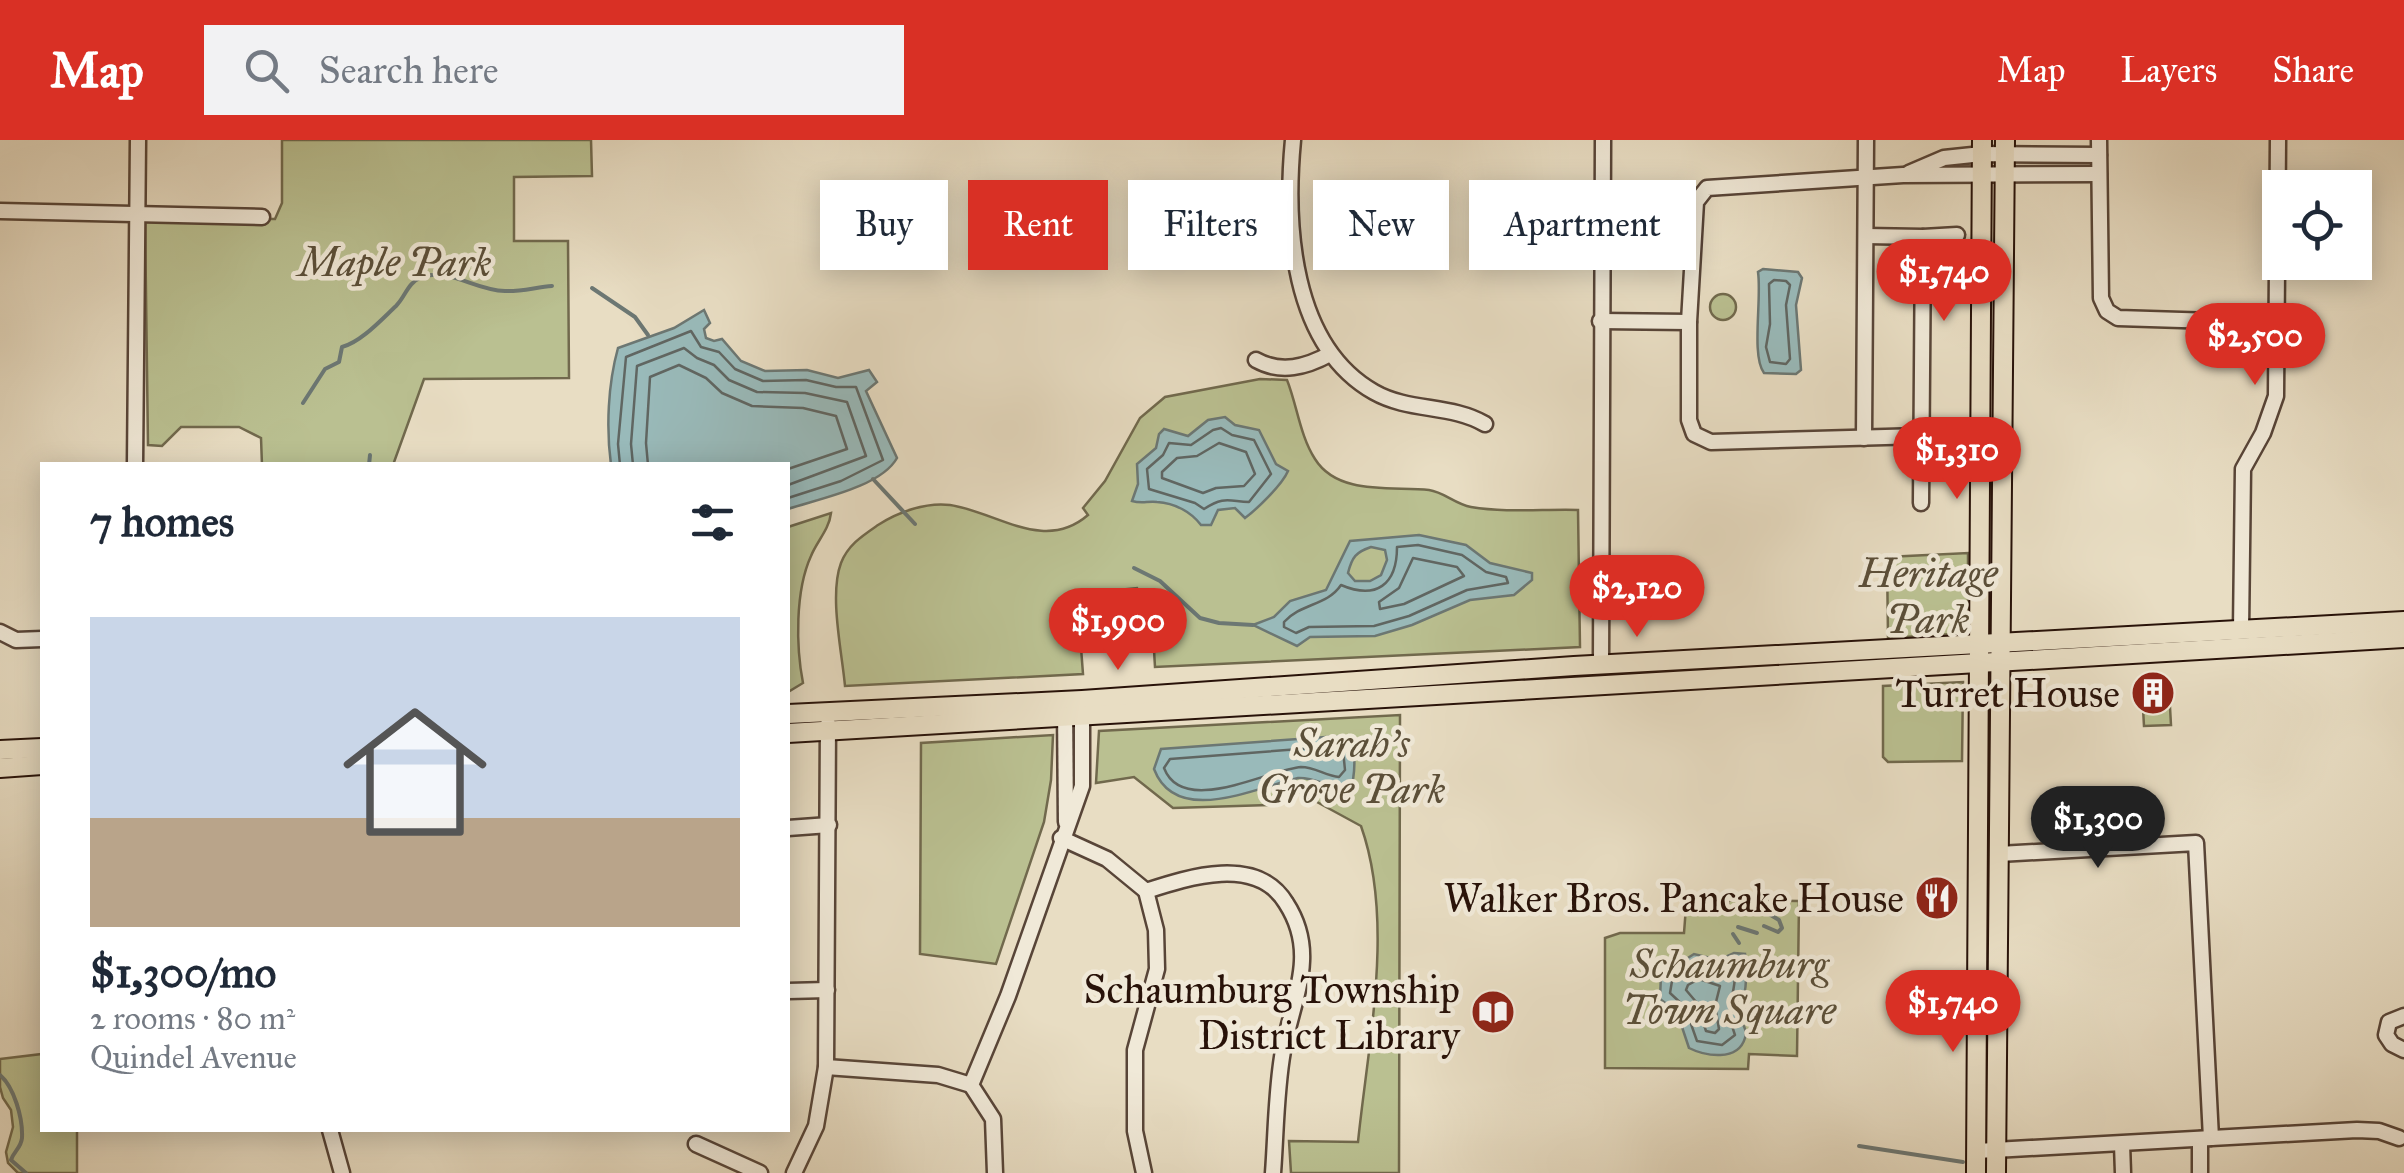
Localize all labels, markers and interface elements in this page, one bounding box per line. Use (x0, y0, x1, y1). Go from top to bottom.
search box (204, 25, 904, 115)
text: Map (50, 41, 144, 100)
icon: search (239, 43, 294, 98)
text: Search here (319, 47, 499, 93)
text: Map (1997, 49, 2065, 92)
text: Layers (2120, 49, 2217, 92)
text: Share (2272, 49, 2354, 92)
map controls (2262, 170, 2372, 280)
button: locate (2262, 170, 2372, 280)
chip: Buy (820, 180, 948, 270)
chip: Rent (968, 180, 1108, 270)
chip: Filters (1128, 180, 1293, 270)
chip: New (1313, 180, 1449, 270)
chip: Apartment (1469, 180, 1696, 270)
park label: Maple Park (294, 238, 492, 287)
pin: $1,740 (1863, 239, 2025, 324)
text: $1,740 (1898, 252, 1990, 291)
pin: $2,500 (2174, 303, 2336, 388)
text: $2,500 (2207, 316, 2303, 355)
pin: $1,310 (1876, 417, 2038, 502)
text: $1,310 (1915, 430, 1999, 469)
icon: filters (685, 495, 740, 550)
text: 7 homes (90, 496, 234, 548)
park label: Heritage Park (1858, 549, 1999, 644)
pin: $2,120 (1556, 555, 1718, 640)
text: $2,120 (1592, 568, 1682, 607)
pin: $1,900 (1037, 588, 1199, 673)
text: $1,900 (1071, 601, 1165, 640)
place label: Turret House (1896, 669, 2120, 718)
building icon: Turret House (2130, 670, 2176, 716)
icon: home (325, 682, 505, 862)
park label: Sarah's Grove Park (1258, 719, 1446, 814)
pin: $1,300 (2017, 786, 2179, 871)
text: $1,300 (2053, 799, 2143, 838)
place label: Walker Bros. Pancake House (1444, 874, 1904, 923)
restaurant icon: Walker Bros. Pancake House (1914, 875, 1960, 921)
park label: Schaumburg Town Square (1622, 940, 1837, 1035)
text: $1,300/mo (90, 947, 276, 999)
place label: Schaumburg Township District Library (1083, 965, 1461, 1060)
pin: $1,740 (1872, 970, 2034, 1055)
text: $1,740 (1907, 983, 1999, 1022)
library icon: Schaumburg Township District Library (1470, 989, 1516, 1035)
text: 2 rooms · 80 m² (90, 999, 295, 1038)
text: Quindel Avenue (90, 1038, 297, 1077)

